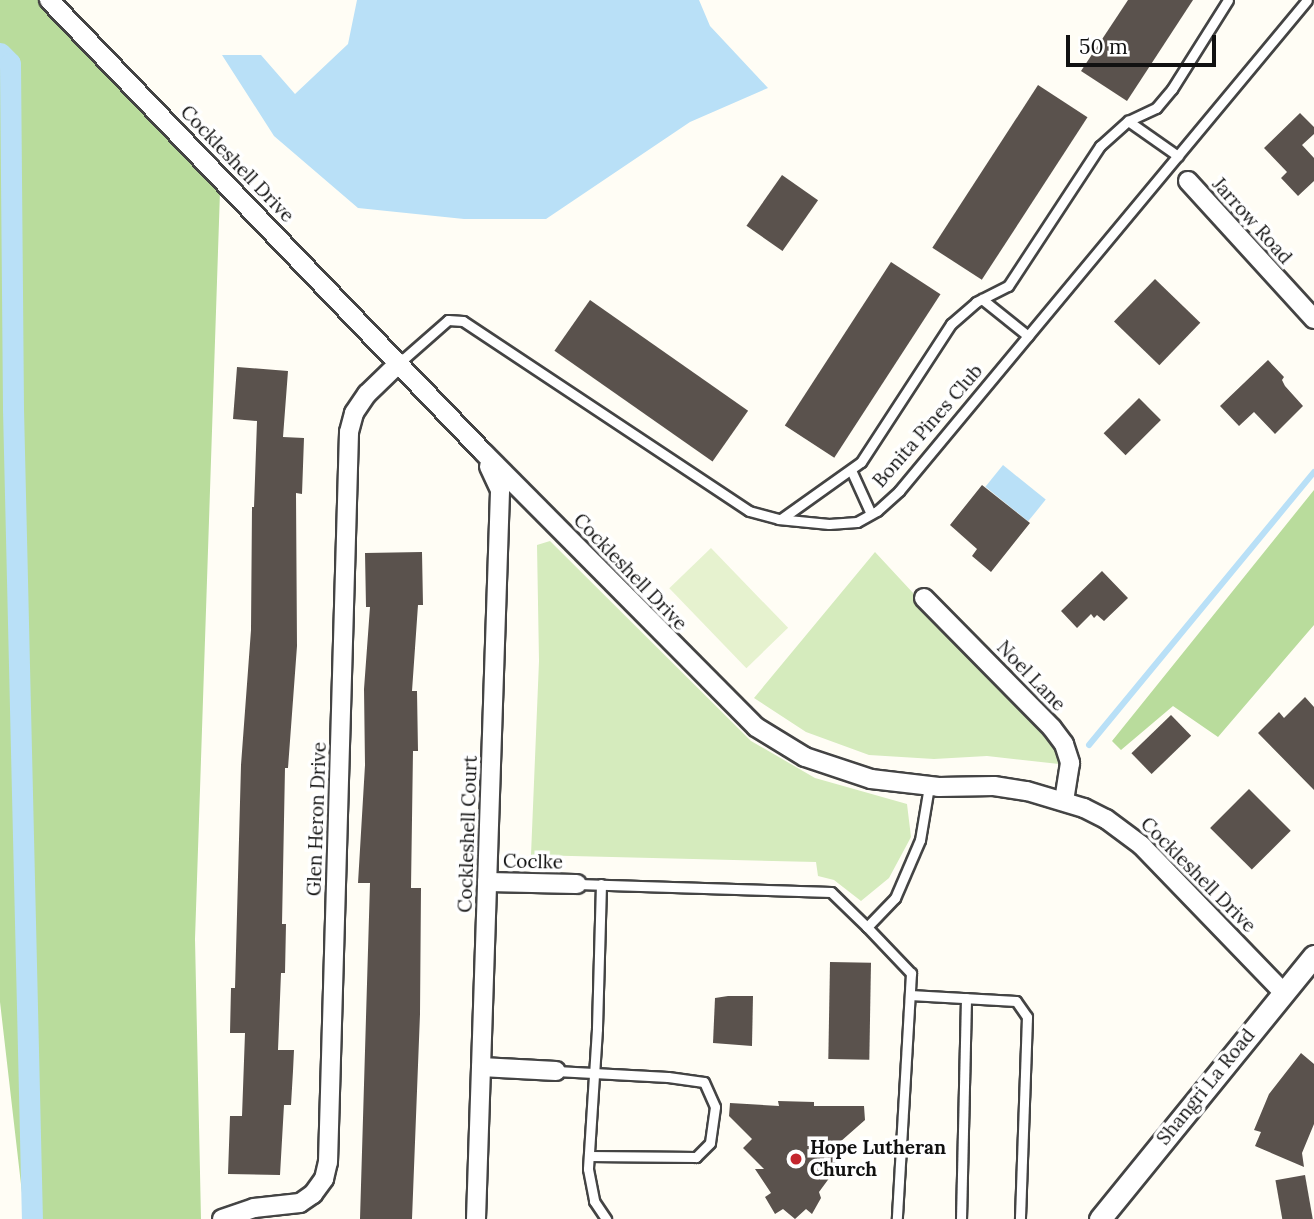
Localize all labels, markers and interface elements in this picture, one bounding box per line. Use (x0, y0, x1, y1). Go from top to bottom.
scale bar (1069, 21, 1220, 65)
text: 50 m (1079, 33, 1128, 60)
street label: Cockleshell Drive (175, 101, 299, 227)
street label: Jarrow Road (1207, 173, 1297, 269)
street label: Bonita Pines Club (868, 360, 988, 492)
street label: Cockleshell Drive (568, 509, 692, 635)
street label: Noel Lane (992, 636, 1070, 716)
street label: Glen Heron Drive (303, 741, 331, 897)
street label: Cockleshell Court (454, 755, 482, 913)
street label: Cockleshell Drive (1136, 813, 1260, 937)
street label: Coclke (503, 850, 563, 874)
street label: Shangri La Road (1152, 1024, 1260, 1150)
place label: Hope Lutheran Church (810, 1137, 946, 1181)
marker: Hope Lutheran Church (788, 1151, 804, 1167)

